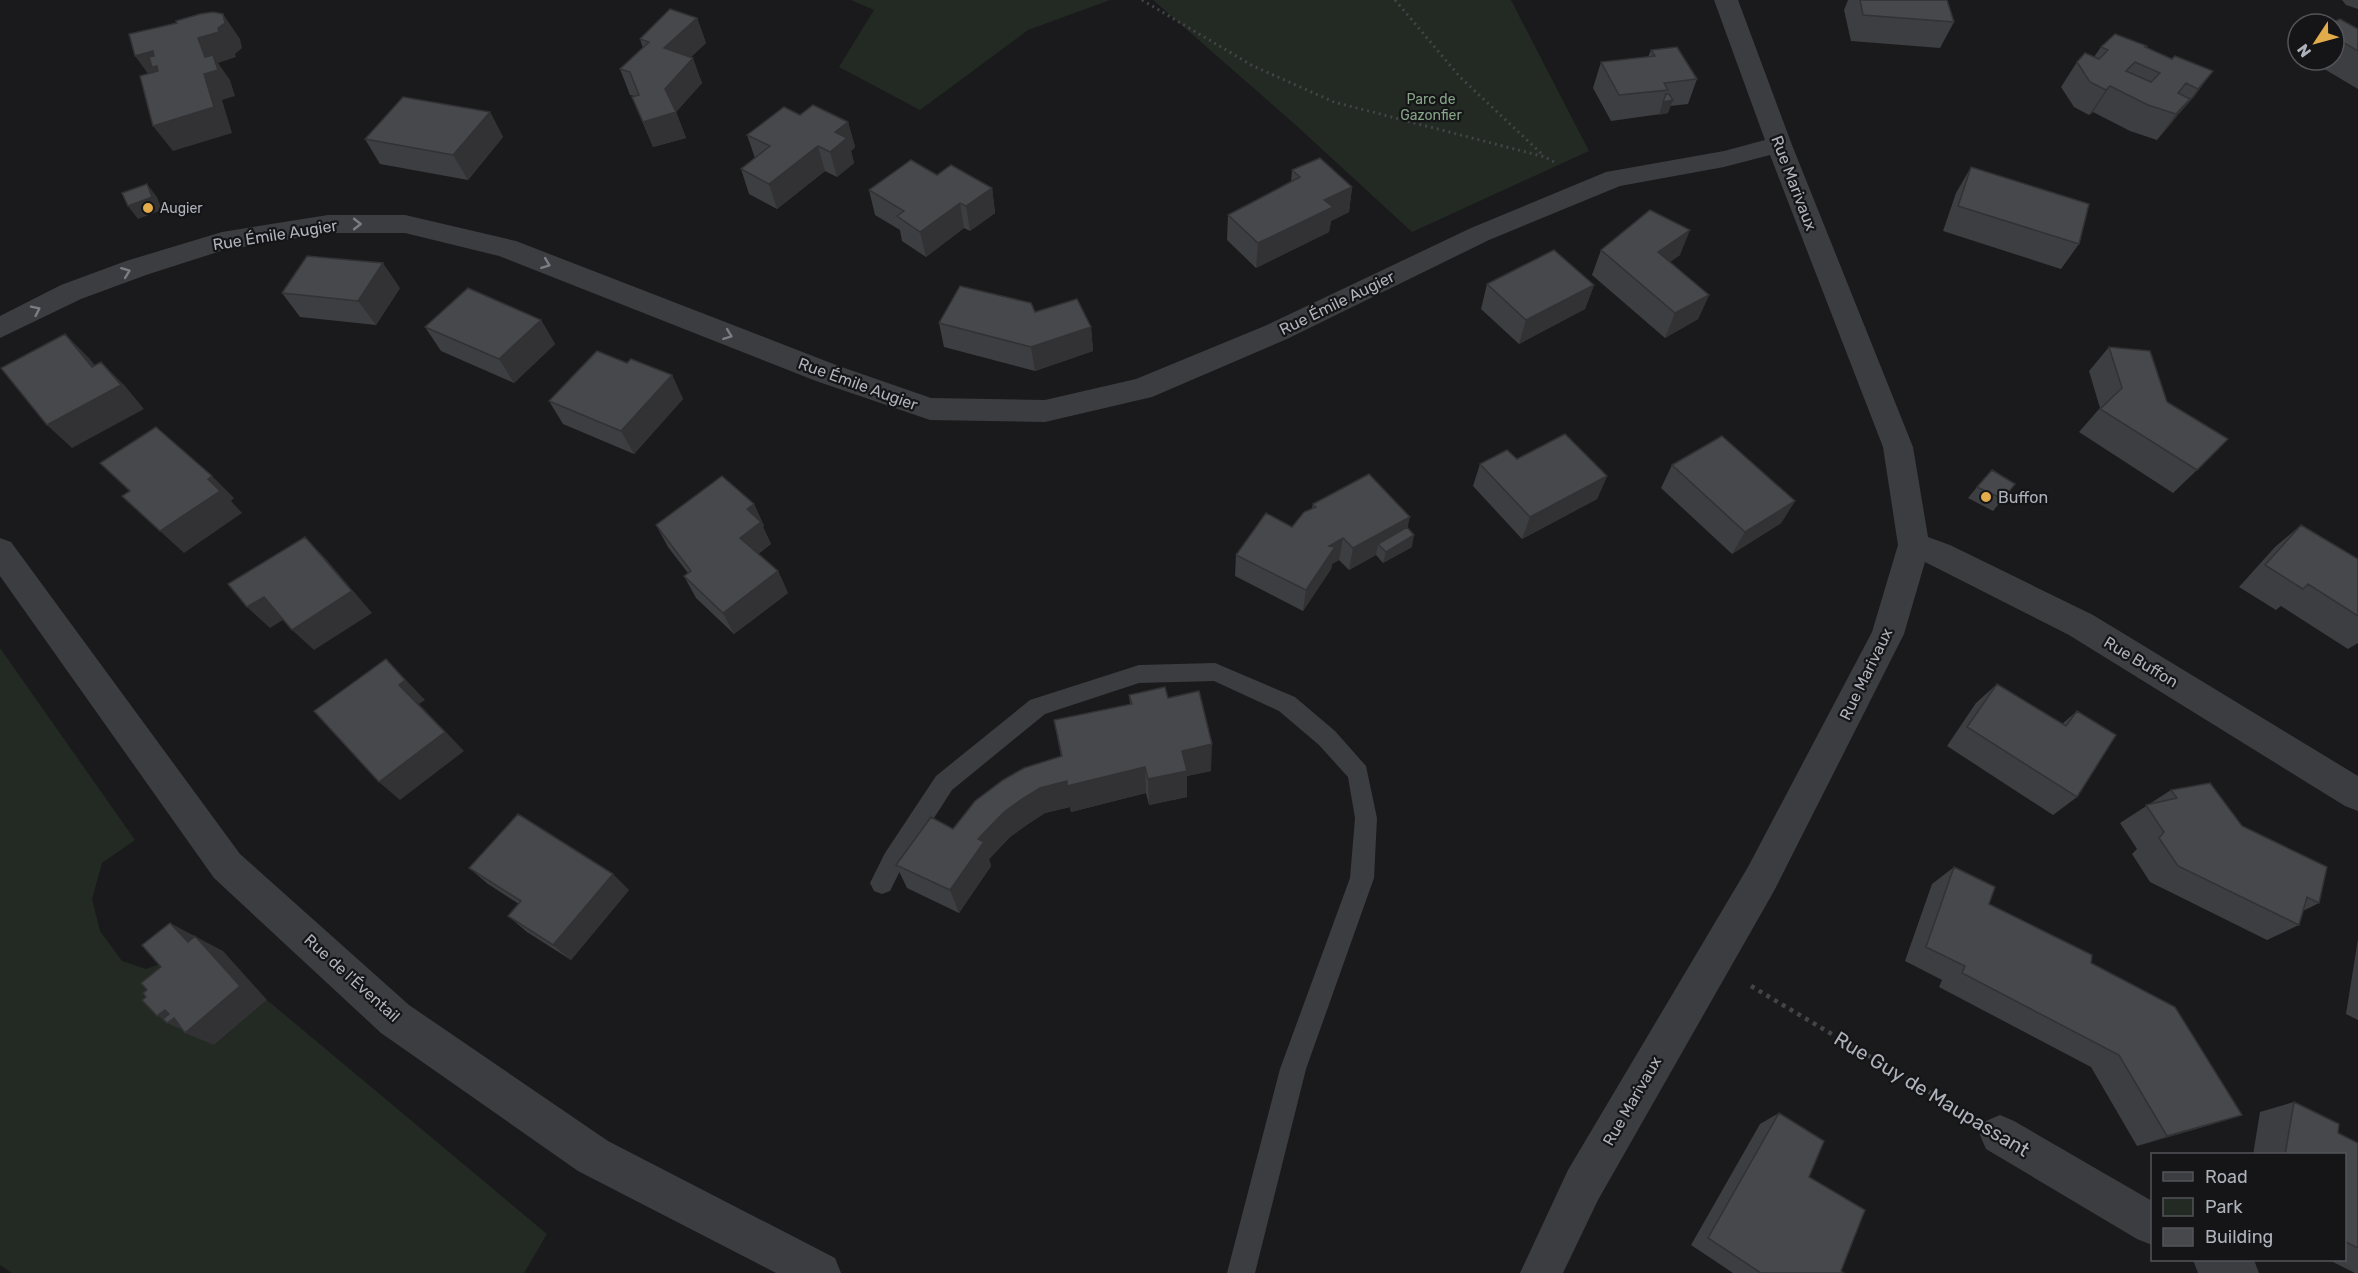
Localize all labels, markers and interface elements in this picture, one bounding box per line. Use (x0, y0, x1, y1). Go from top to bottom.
north arrow (2286, 12, 2346, 72)
text: N (2293, 40, 2315, 61)
park label: Parc de Gazonfier (1400, 91, 1462, 124)
street label: Rue Marivaux (1767, 133, 1821, 233)
place label: Augier (160, 200, 203, 217)
marker: Augier (141, 201, 155, 215)
street label: Rue Émile Augier (211, 216, 339, 254)
one-way arrow (352, 218, 361, 230)
one-way arrow (540, 257, 551, 269)
one-way arrow (120, 267, 131, 279)
street label: Rue Émile Augier (1276, 267, 1398, 339)
one-way arrow (29, 306, 40, 317)
one-way arrow (722, 328, 733, 340)
street label: Rue Émile Augier (796, 354, 920, 414)
place label: Buffon (1998, 488, 2048, 507)
marker: Buffon (1979, 490, 1993, 504)
street label: Rue Marivaux (1836, 625, 1897, 723)
street label: Rue Buffon (2100, 632, 2182, 692)
street label: Rue de l'Éventail (300, 930, 404, 1026)
street label: Rue Guy de Maupassant (1830, 1026, 2034, 1162)
street label: Rue Marivaux (1599, 1053, 1665, 1149)
legend (2151, 1153, 2346, 1261)
text: Road (2205, 1166, 2248, 1188)
text: Park (2205, 1196, 2243, 1218)
text: Building (2205, 1226, 2273, 1248)

